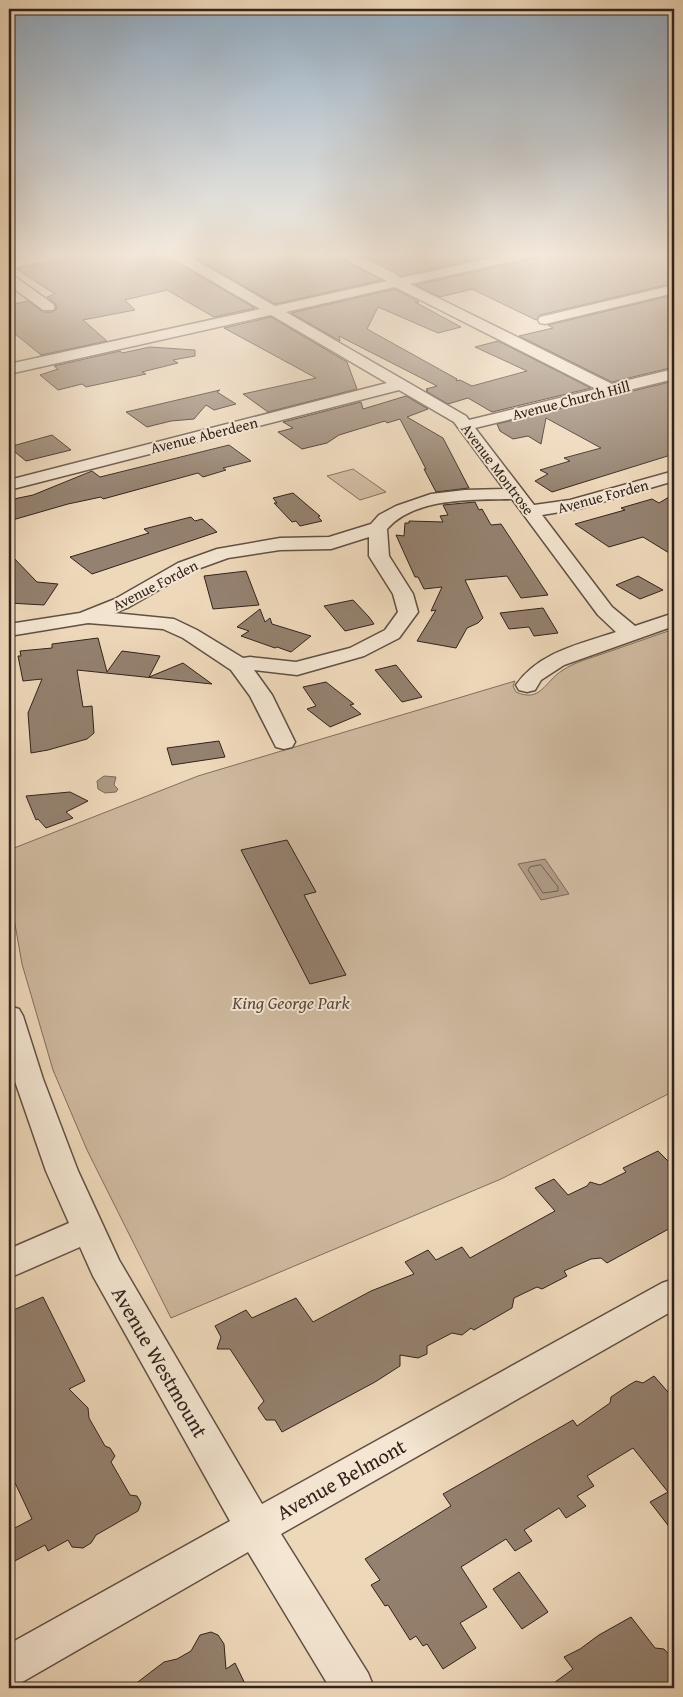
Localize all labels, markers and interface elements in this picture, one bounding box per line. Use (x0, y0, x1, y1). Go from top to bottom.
street label: Avenue Church Hill (510, 375, 632, 425)
street label: Avenue Aberdeen (148, 411, 260, 458)
street label: Avenue Montrose (457, 419, 539, 519)
street label: Avenue Forden (555, 474, 651, 518)
street label: Avenue Forden (109, 554, 202, 616)
park label: King George Park (231, 989, 350, 1016)
street label: Avenue Westmount (104, 1281, 216, 1444)
street label: Avenue Belmont (271, 1430, 412, 1527)

